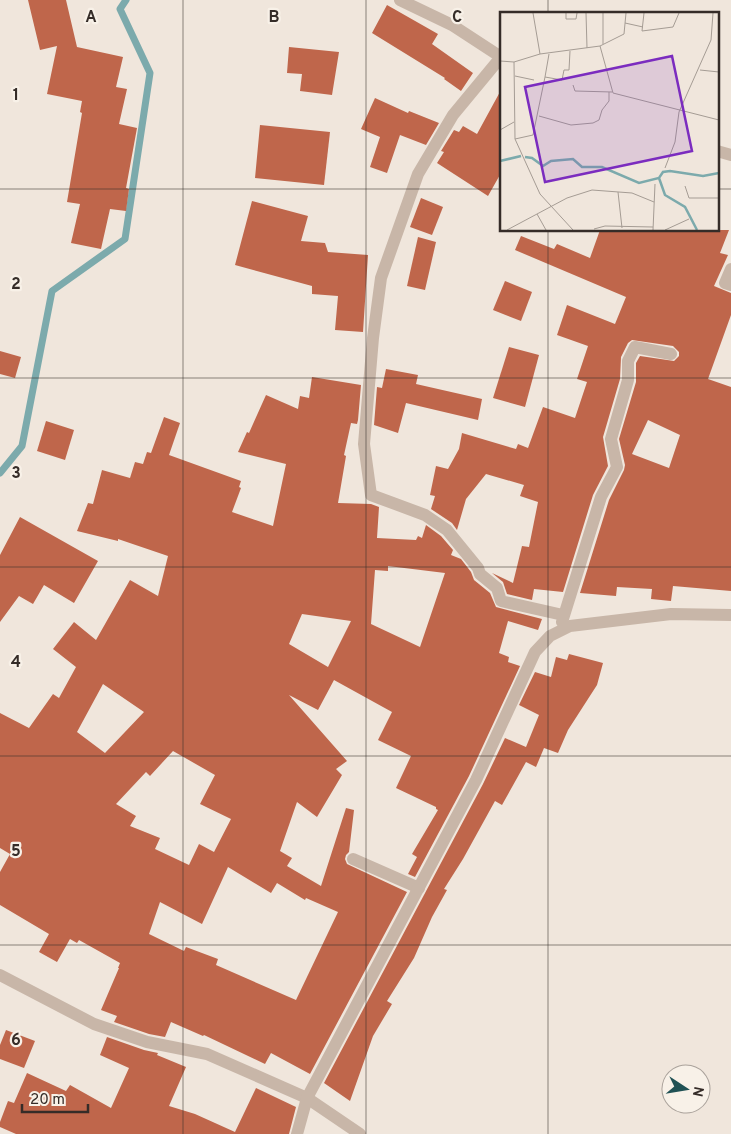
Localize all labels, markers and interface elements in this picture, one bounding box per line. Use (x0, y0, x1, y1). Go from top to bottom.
text: A (85, 8, 97, 28)
text: B (268, 8, 280, 28)
text: C (452, 8, 462, 28)
inset map (500, 12, 718, 231)
text: 1 (13, 86, 19, 106)
text: 2 (11, 275, 21, 295)
text: 3 (11, 464, 21, 484)
text: 4 (11, 653, 21, 673)
text: 5 (11, 842, 21, 862)
text: 6 (11, 1031, 21, 1051)
north arrow (661, 1064, 711, 1114)
scale bar (22, 1082, 89, 1114)
text: N (688, 1085, 707, 1098)
text: 20 m (30, 1091, 65, 1110)

